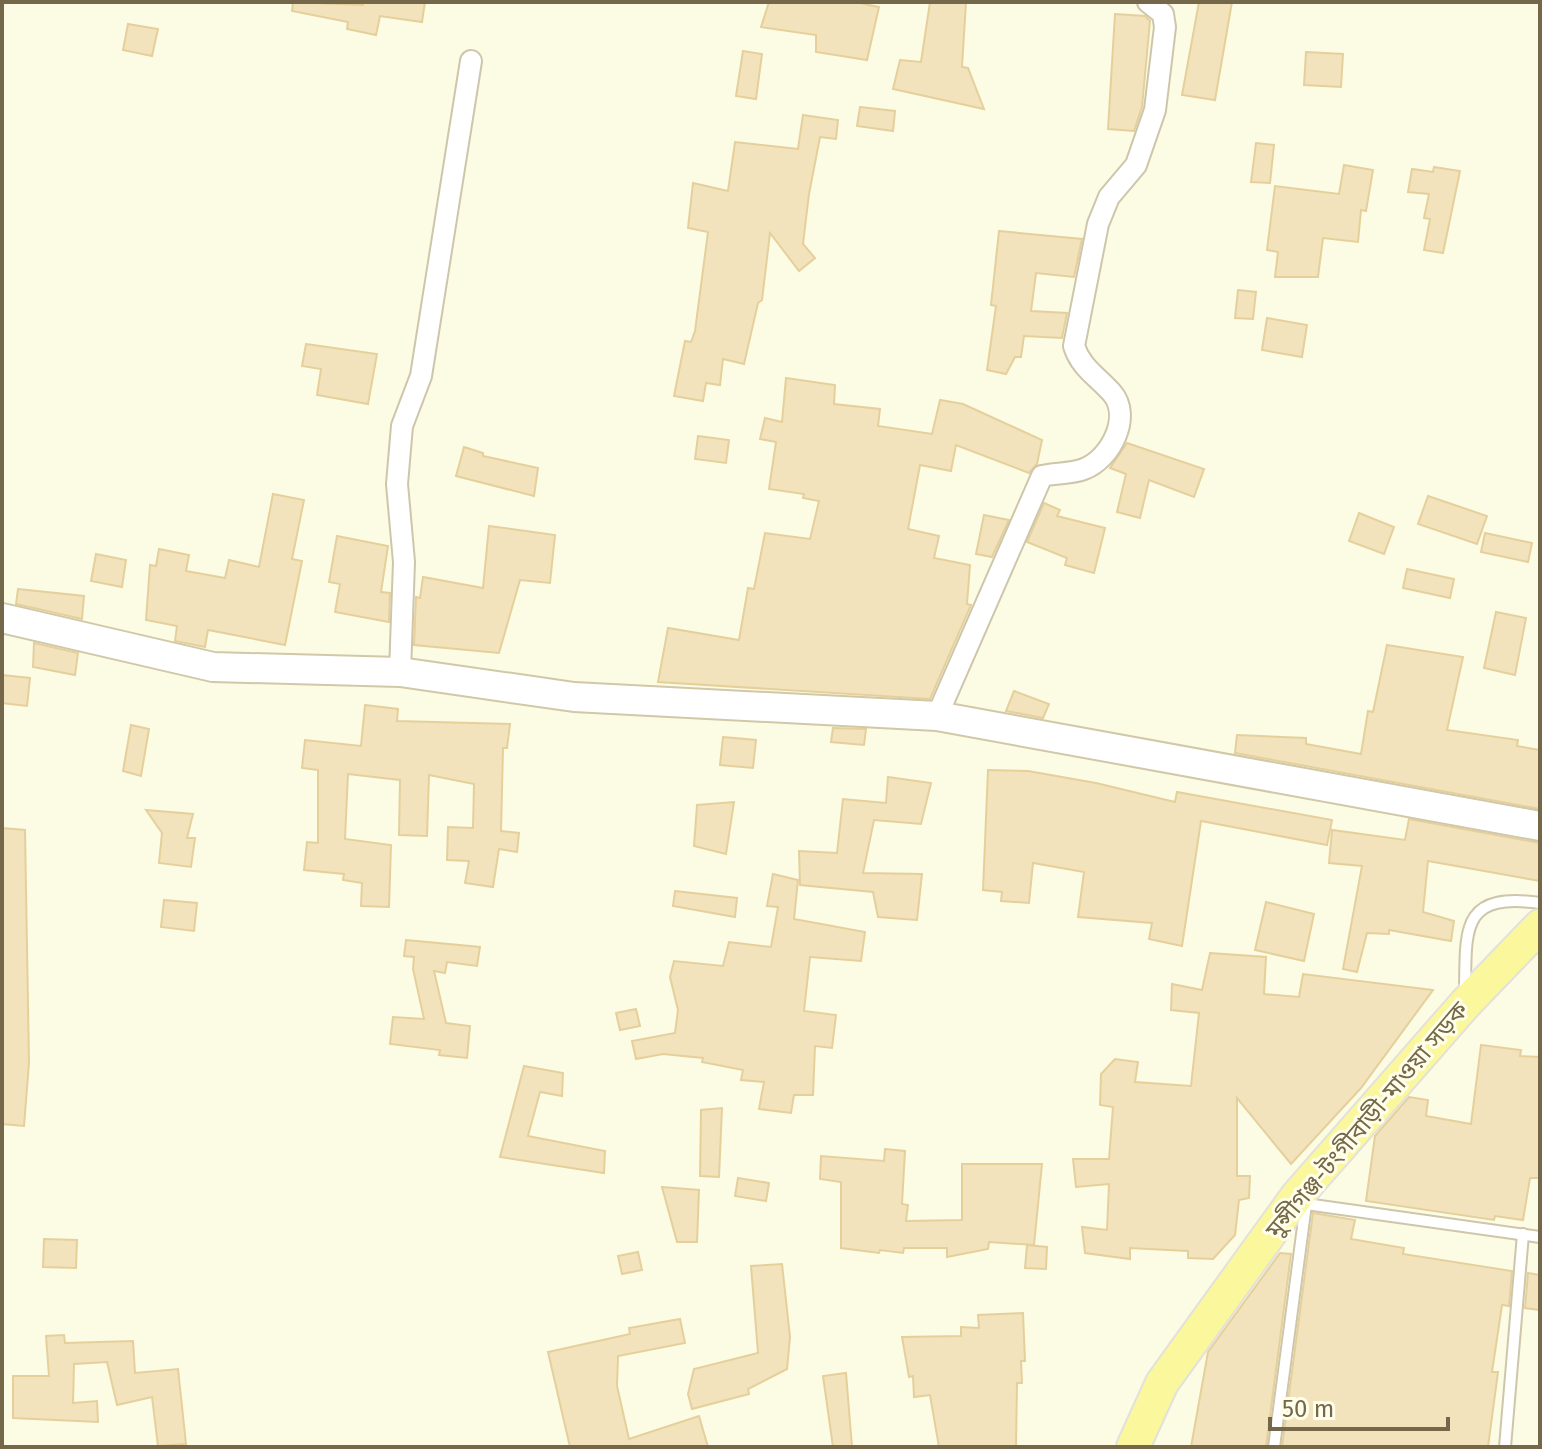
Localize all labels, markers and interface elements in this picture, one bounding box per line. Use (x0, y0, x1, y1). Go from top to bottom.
street label: মুন্সীগঞ্জ-টংগীবাড়ী-মাওয়া সড়ক (1259, 996, 1474, 1245)
scale bar (1270, 1381, 1448, 1431)
text: 50 m (1282, 1395, 1334, 1423)

